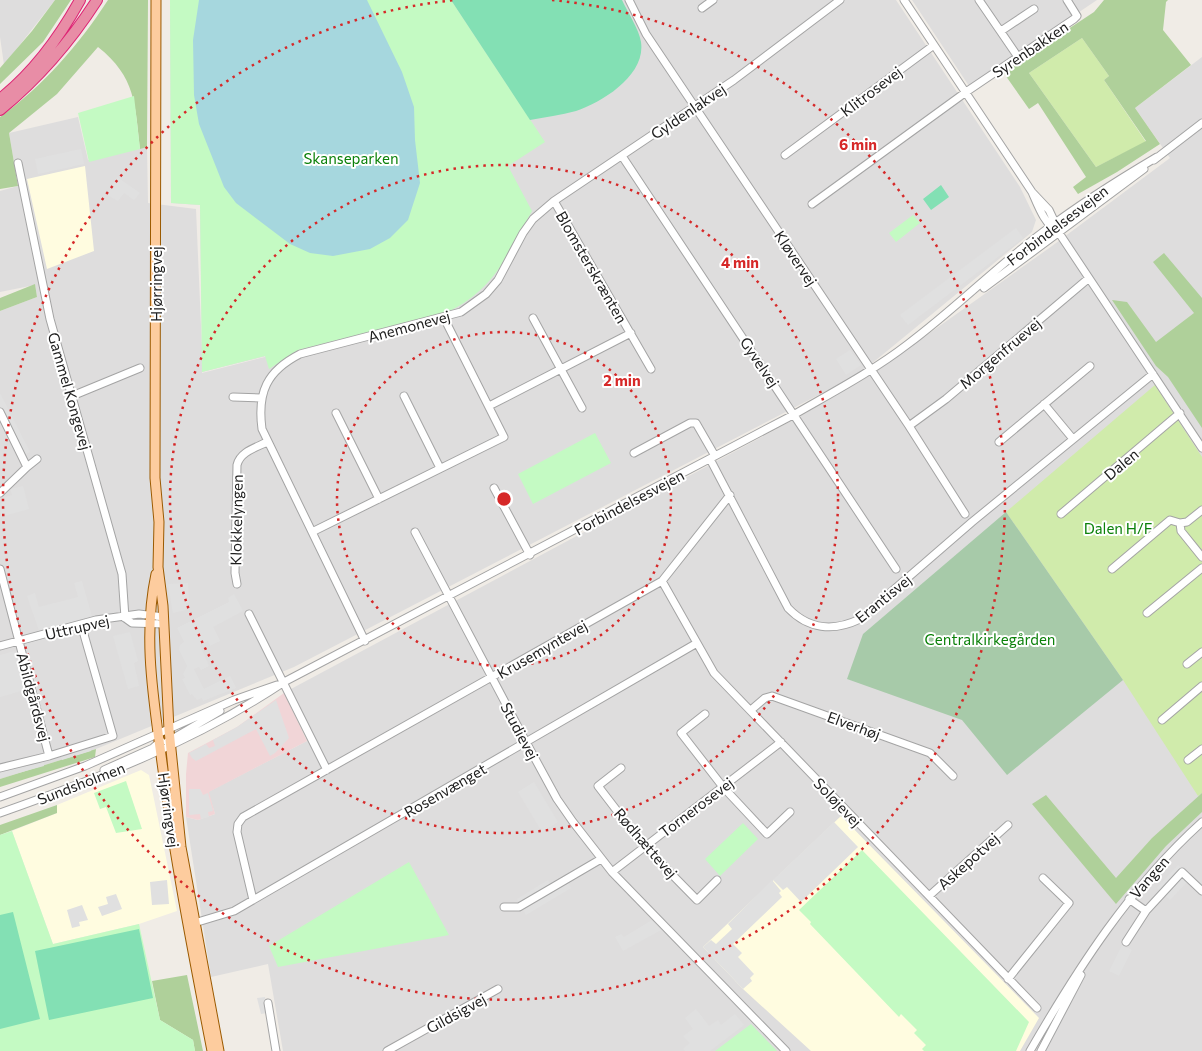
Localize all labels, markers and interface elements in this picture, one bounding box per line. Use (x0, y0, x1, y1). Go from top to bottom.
street label: Syrenbakken (989, 17, 1071, 81)
street label: Klitrosevej (837, 62, 905, 120)
street label: Gyldenlakvej (647, 79, 729, 143)
text: 6 min (839, 135, 877, 153)
park label: Skanseparken (303, 149, 399, 167)
street label: Forbindelsesvejen (1003, 181, 1111, 269)
street label: Blomsterskrænten (553, 208, 631, 326)
street label: Kløvervej (771, 227, 821, 289)
street label: Hjørringvej (147, 246, 165, 322)
text: 4 min (721, 253, 759, 271)
street label: Anemonevej (366, 306, 452, 346)
street label: Morgenfruevej (956, 314, 1044, 392)
street label: Gammel Kongevej (45, 330, 95, 452)
street label: Gyvelvej (737, 333, 783, 391)
text: 2 min (603, 371, 641, 389)
street label: Dalen (1100, 445, 1142, 483)
street label: Forbindelsesvejen (571, 465, 687, 539)
street label: Klokkelyngen (226, 474, 246, 566)
centre of rings (495, 490, 513, 508)
park label: Dalen H/F (1084, 519, 1152, 537)
street label: Erantisvej (851, 570, 915, 626)
street label: Uttrupvej (43, 611, 111, 643)
street label: Krusemyntevej (494, 616, 590, 682)
park label: Centralkirkegården (925, 630, 1055, 648)
street label: Abildgårdsvej (13, 650, 55, 744)
street label: Studievej (497, 699, 543, 763)
street label: Elverhøj (825, 707, 883, 743)
street label: Sundsholmen (35, 758, 127, 808)
street label: Rosenvænget (401, 759, 489, 821)
street label: Hjørringvej (155, 771, 183, 849)
street label: Tornerosevej (655, 773, 737, 841)
street label: Soløjevej (810, 774, 866, 830)
street label: Rødhættevej (611, 804, 681, 882)
street label: Askepotvej (934, 829, 1002, 893)
street label: Vangen (1126, 852, 1172, 902)
street label: Gildsigvej (423, 989, 489, 1037)

